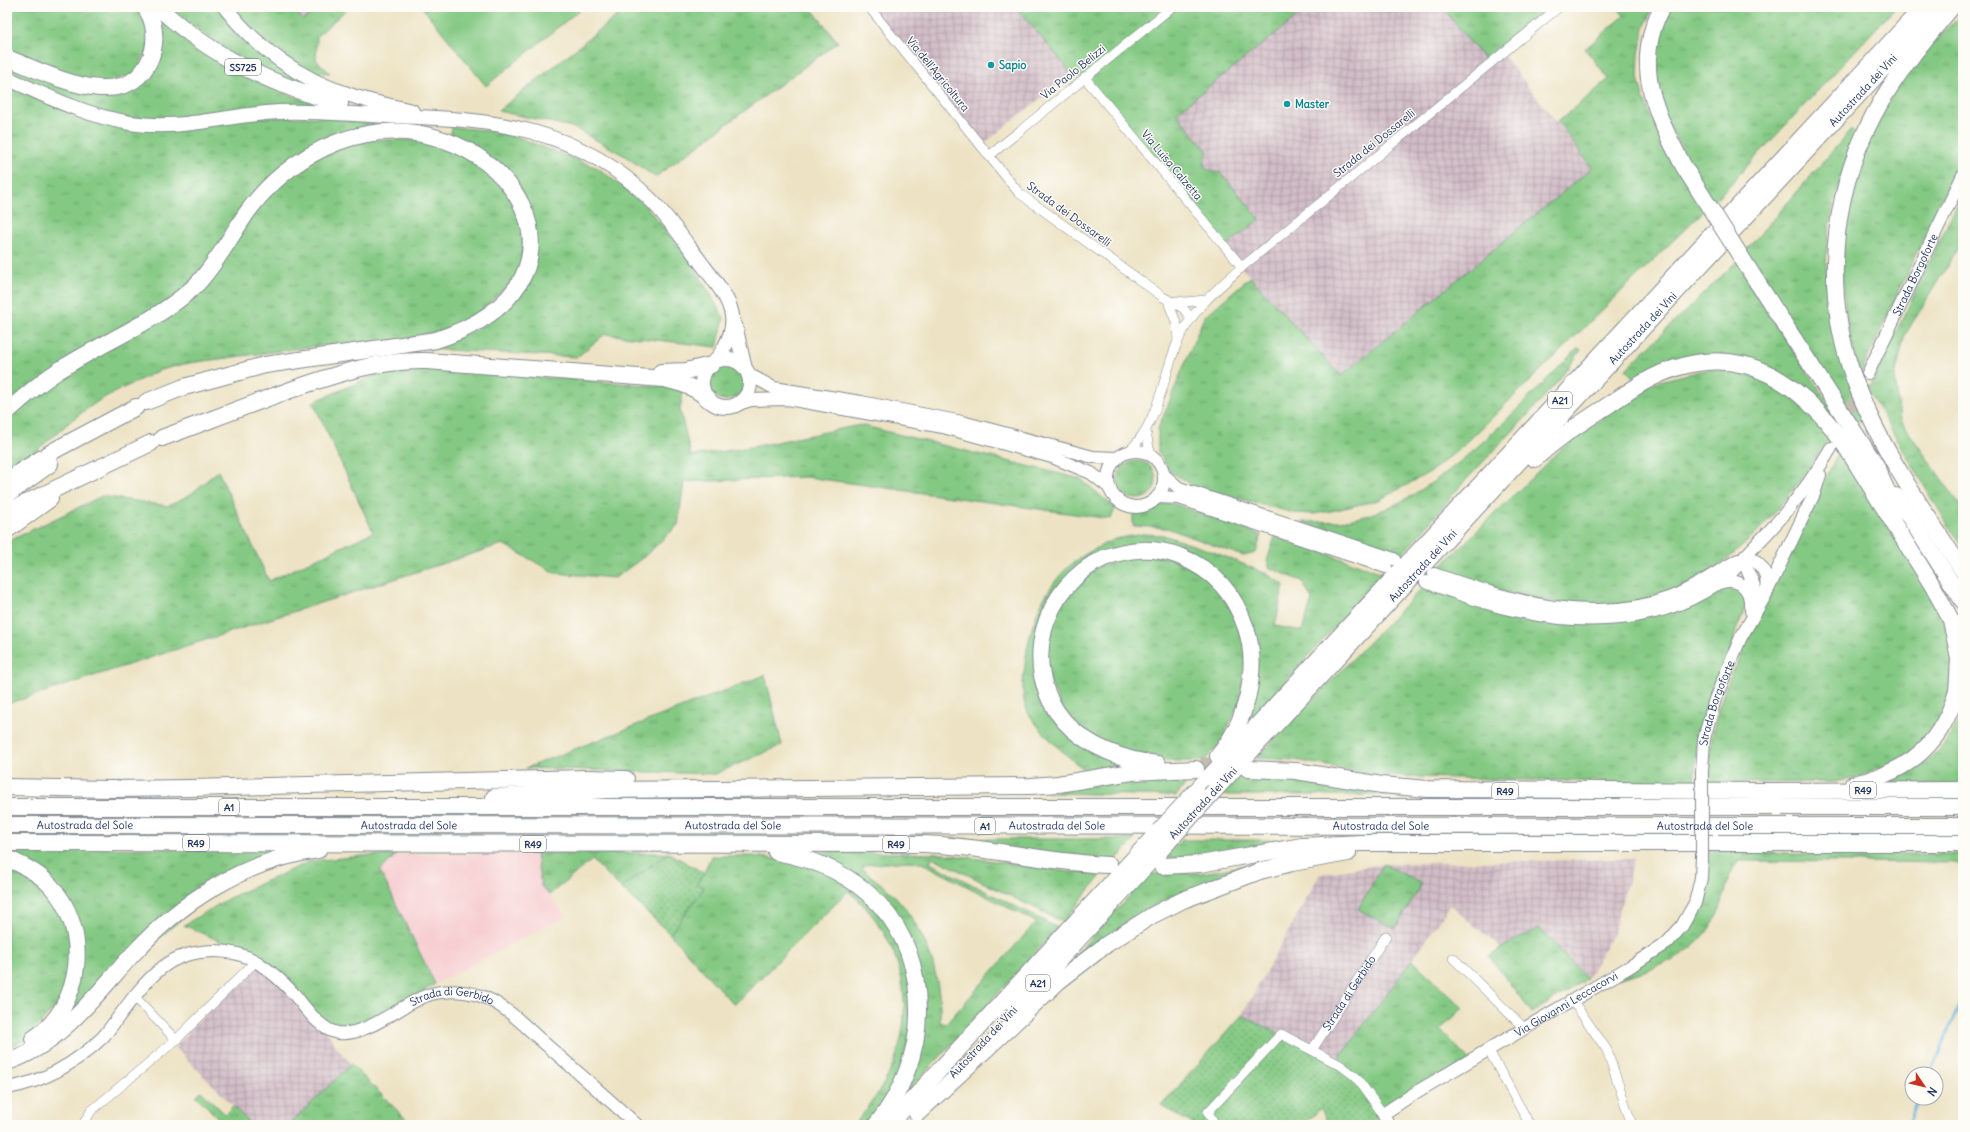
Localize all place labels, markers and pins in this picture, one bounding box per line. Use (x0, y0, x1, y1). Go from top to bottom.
place label: Sapio (999, 58, 1026, 73)
marker: Sapio (986, 60, 996, 70)
place label: Master (1295, 97, 1330, 111)
marker: Master (1282, 99, 1292, 109)

